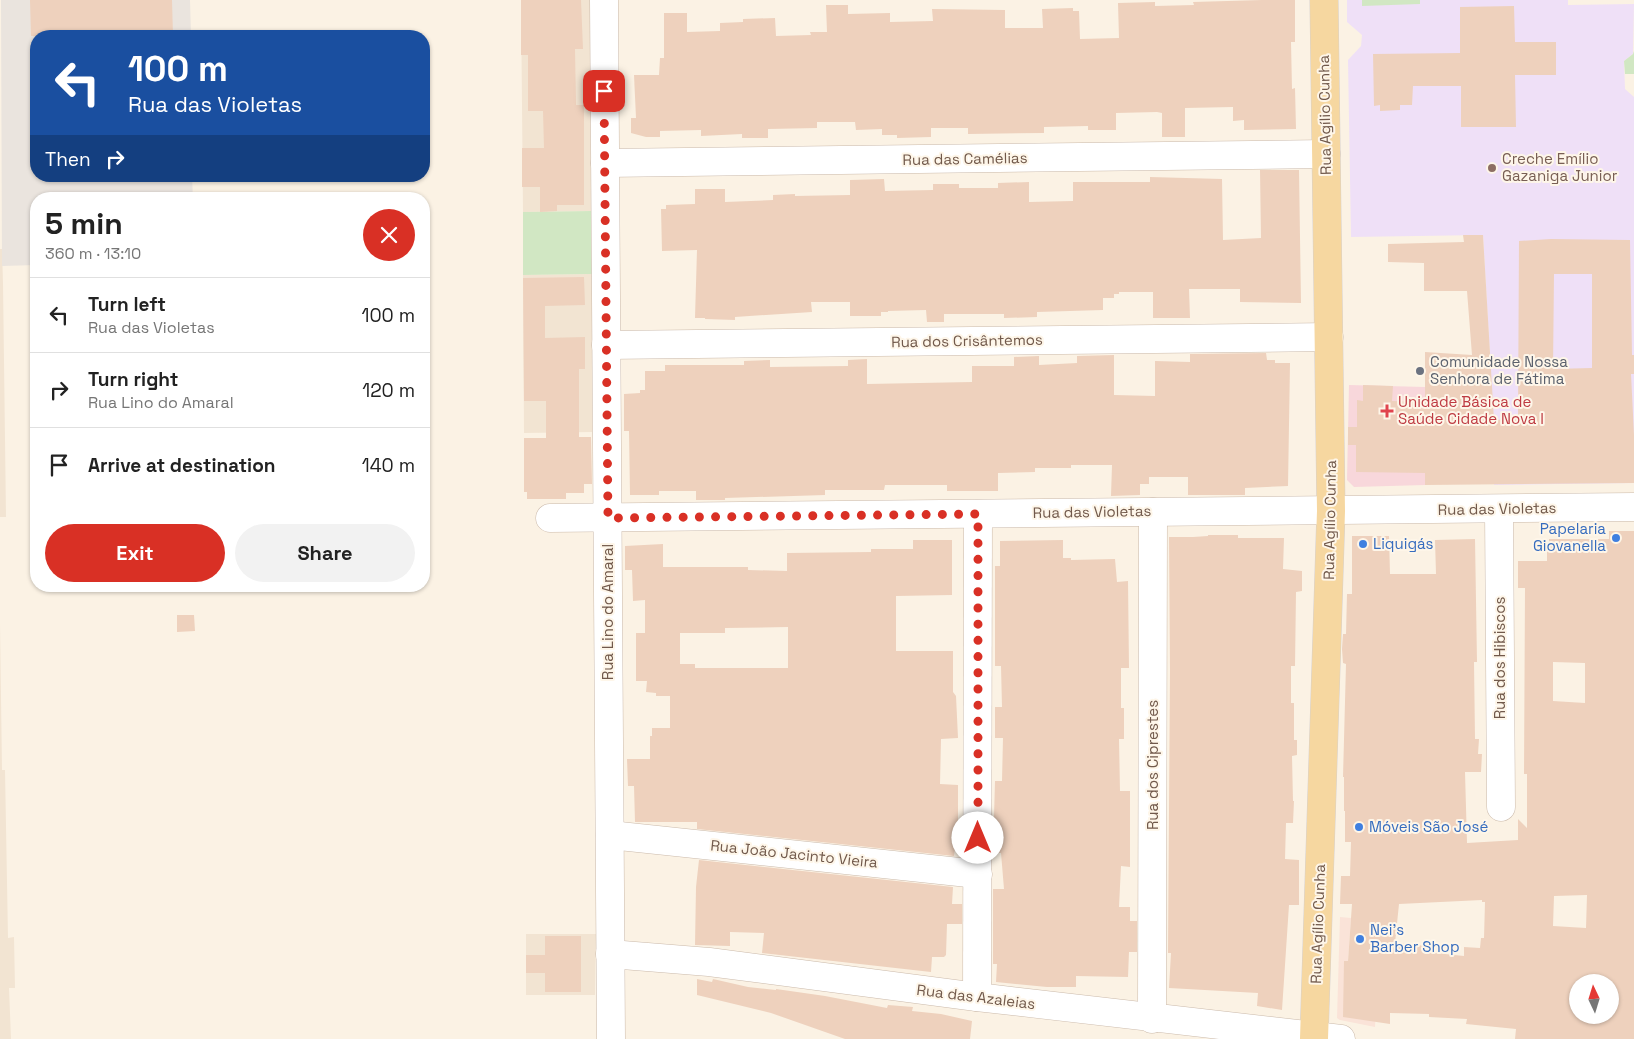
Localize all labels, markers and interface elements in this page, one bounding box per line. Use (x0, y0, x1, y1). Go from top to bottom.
text: 100 m (128, 47, 228, 91)
icon: left (45, 50, 110, 115)
street label: Rua Agílio Cunha (1314, 54, 1335, 175)
pin (583, 70, 625, 112)
icon: arrive (590, 77, 618, 105)
text: Rua das Violetas (128, 90, 302, 118)
icon: right (101, 145, 129, 173)
text: Then (45, 147, 91, 172)
street label: Rua das Camélias (902, 148, 1028, 169)
place label: Creche Emílio Gazaniga Junior (1502, 149, 1618, 185)
marker: Creche Emílio Gazaniga Junior (1486, 162, 1498, 174)
text: 5 min (45, 204, 123, 243)
button: close (363, 209, 415, 261)
text: 360 m · 13:10 (45, 243, 141, 264)
text: Turn left (88, 292, 166, 317)
icon: left (45, 301, 73, 329)
text: 100 m (361, 303, 415, 328)
text: Rua das Violetas (88, 317, 215, 338)
street label: Rua dos Crisântemos (891, 330, 1043, 351)
place label: Comunidade Nossa Senhora de Fátima (1430, 352, 1568, 388)
marker: Comunidade Nossa Senhora de Fátima (1414, 365, 1426, 377)
text: Turn right (88, 367, 178, 392)
icon: right (45, 376, 73, 404)
text: 120 m (362, 378, 415, 403)
text: Rua Lino do Amaral (88, 392, 234, 413)
place label: Unidade Básica de Saúde Cidade Nova I (1398, 392, 1544, 428)
marker: Unidade Básica de Saúde Cidade Nova I (1380, 404, 1394, 418)
icon: arrive (45, 451, 73, 479)
text: Arrive at destination (88, 453, 276, 478)
text: 140 m (362, 453, 415, 478)
street label: Rua Agílio Cunha (1319, 459, 1340, 580)
street label: Rua das Violetas (1437, 498, 1557, 519)
street label: Rua das Violetas (1032, 501, 1152, 522)
place label: Papelaria Giovanella (1533, 519, 1606, 555)
button: Exit (45, 524, 225, 582)
button: Share (235, 524, 415, 582)
marker: Papelaria Giovanella (1610, 532, 1622, 544)
place label: Liquigás (1373, 534, 1434, 553)
marker: Liquigás (1357, 538, 1369, 550)
street label: Rua Lino do Amaral (598, 544, 617, 680)
street label: Rua dos Hibiscos (1490, 597, 1509, 719)
street label: Rua dos Ciprestes (1143, 700, 1162, 830)
position arrow (951, 811, 1003, 863)
place label: Móveis São José (1369, 817, 1488, 836)
marker: Móveis São José (1353, 821, 1365, 833)
street label: Rua João Jacinto Vieira (709, 835, 879, 872)
street label: Rua Agílio Cunha (1306, 863, 1329, 984)
place label: Nei's Barber Shop (1370, 920, 1460, 956)
marker: Nei's Barber Shop (1354, 933, 1366, 945)
north arrow (1569, 974, 1619, 1024)
map controls (1569, 974, 1619, 1024)
street label: Rua das Azaleias (916, 980, 1037, 1013)

